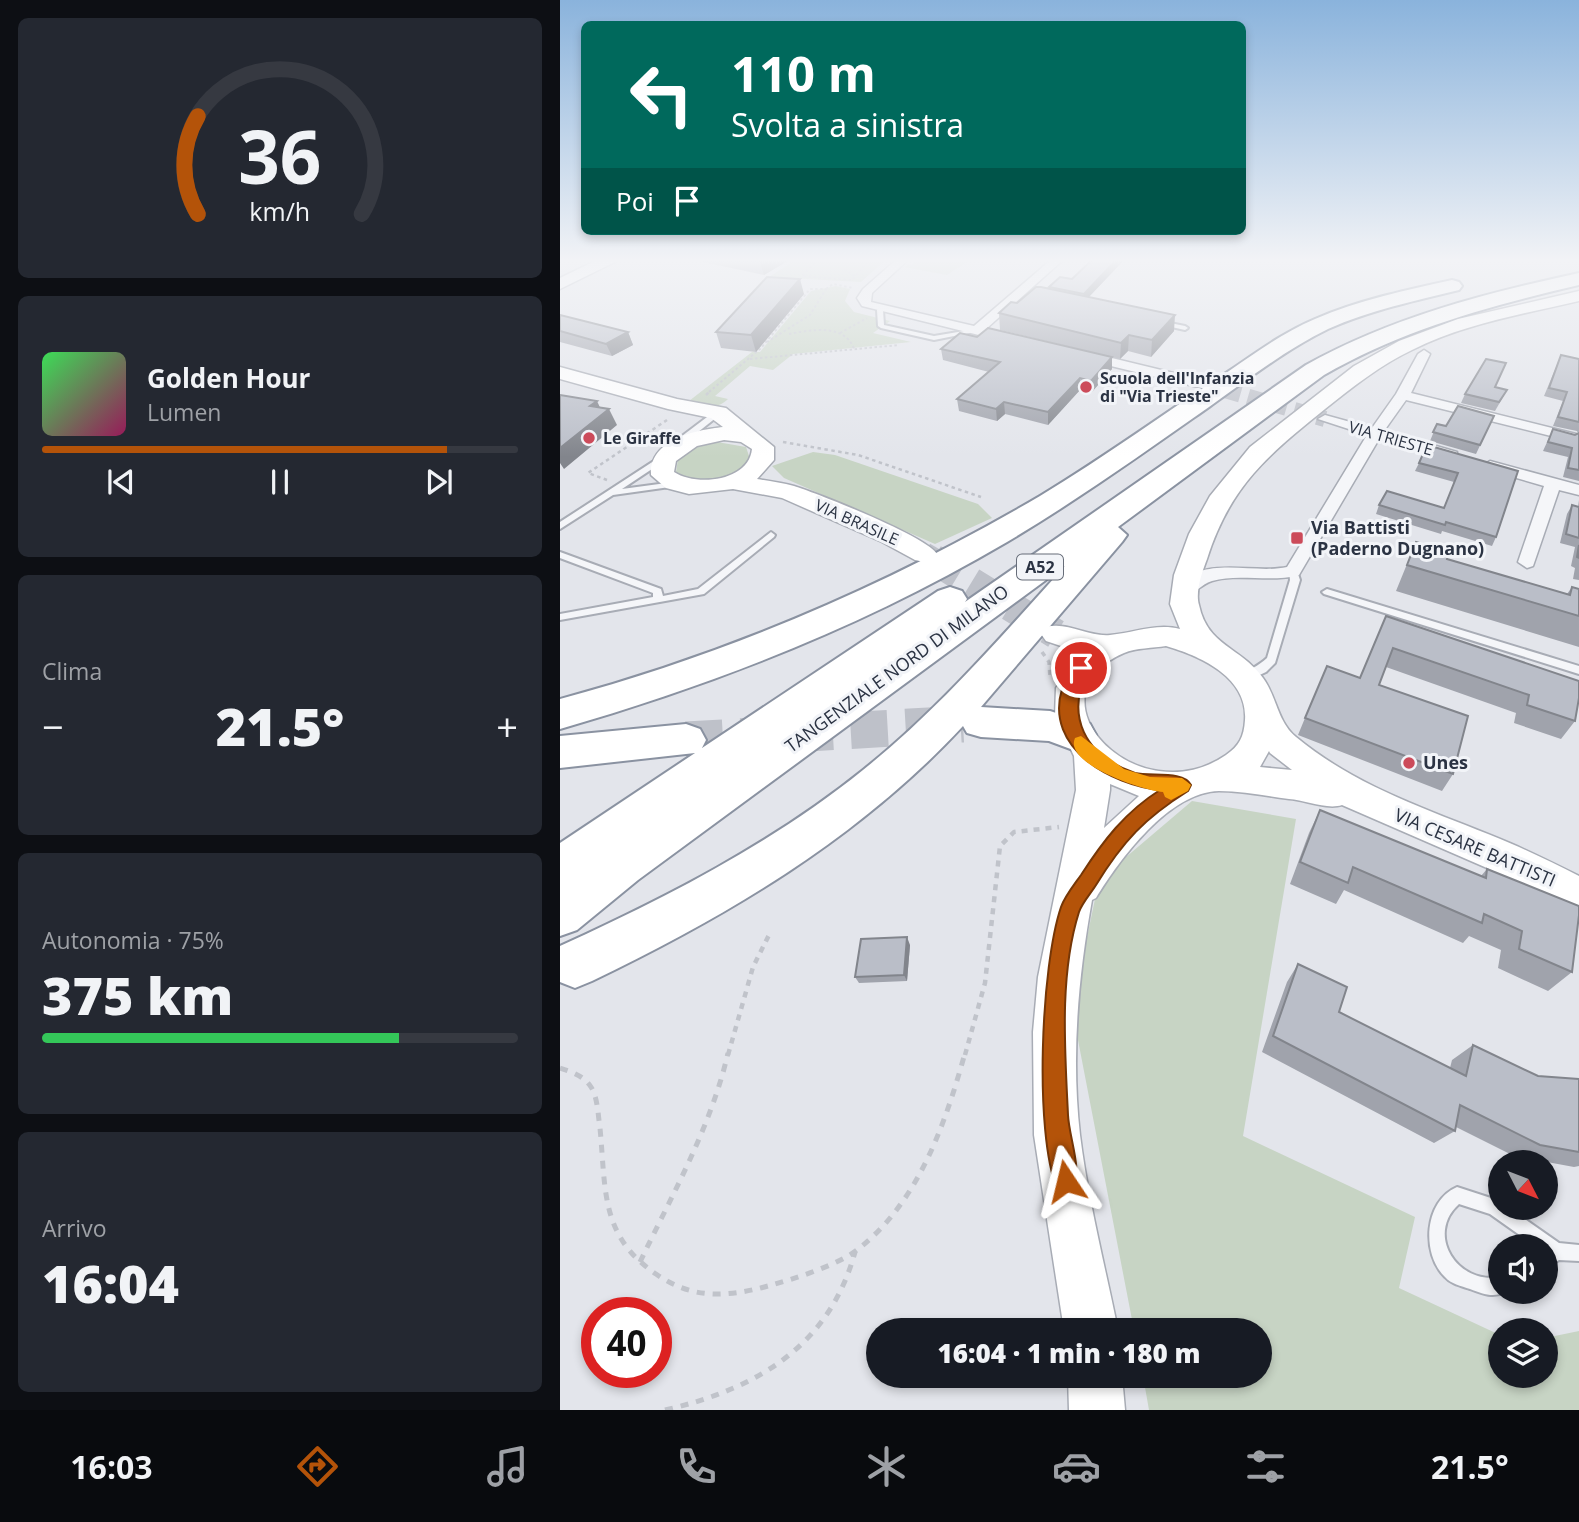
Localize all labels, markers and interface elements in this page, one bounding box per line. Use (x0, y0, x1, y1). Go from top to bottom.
text: 110 m (731, 40, 876, 106)
icon: left (616, 49, 707, 140)
text: Svolta a sinistra (731, 103, 964, 146)
text: 36 (238, 107, 322, 206)
icon: arrive (668, 182, 706, 220)
text: Poi (616, 183, 654, 219)
text: km/h (250, 194, 310, 228)
text: Golden Hour (147, 360, 310, 396)
place label: Scuola dell'Infanzia di "Via Trieste" (1100, 367, 1254, 407)
marker: Scuola dell'Infanzia di "Via Trieste" (1078, 379, 1094, 395)
text: Lumen (147, 396, 221, 428)
street label: VIA TRIESTE (1346, 415, 1436, 461)
place label: Le Giraffe (603, 427, 681, 449)
marker: Le Giraffe (581, 430, 597, 446)
icon: previous (102, 463, 140, 501)
icon: pause (261, 463, 299, 501)
icon: next (420, 463, 458, 501)
street label: VIA BRASILE (812, 494, 902, 550)
place label: Via Battisti (Paderno Dugnano) (1311, 515, 1484, 560)
marker: Via Battisti (Paderno Dugnano) (1289, 530, 1305, 546)
road number: A52 (1017, 554, 1063, 580)
street label: TANGENZIALE NORD DI MILANO (780, 579, 1013, 758)
pin (1051, 638, 1111, 698)
icon: arrive (1062, 649, 1100, 687)
text: Clima (42, 655, 102, 687)
text: 21.5° (216, 690, 344, 761)
text: − (42, 700, 64, 752)
text: + (496, 700, 518, 752)
place label: Unes (1423, 750, 1468, 774)
marker: Unes (1401, 755, 1417, 771)
street label: VIA CESARE BATTISTI (1391, 802, 1560, 892)
text: Autonomia · 75% (42, 924, 224, 956)
text: 375 km (42, 959, 233, 1030)
position arrow (1029, 1144, 1103, 1218)
north arrow (1488, 1150, 1558, 1220)
map controls (1488, 1150, 1558, 1388)
text: Arrivo (42, 1212, 106, 1244)
button: sound (1488, 1234, 1558, 1304)
text: 16:04 (42, 1247, 179, 1318)
speed limit sign: 40 (581, 1297, 672, 1388)
button: layers (1488, 1318, 1558, 1388)
text: 16:04 · 1 min · 180 m (938, 1335, 1200, 1371)
icon: directions (293, 1442, 342, 1491)
icon: music (483, 1442, 532, 1491)
icon: phone (672, 1442, 721, 1491)
icon: climate (862, 1442, 911, 1491)
icon: car (1052, 1442, 1101, 1491)
icon: filters (1241, 1442, 1290, 1491)
text: 16:03 (70, 1445, 153, 1488)
text: 21.5° (1431, 1445, 1509, 1488)

